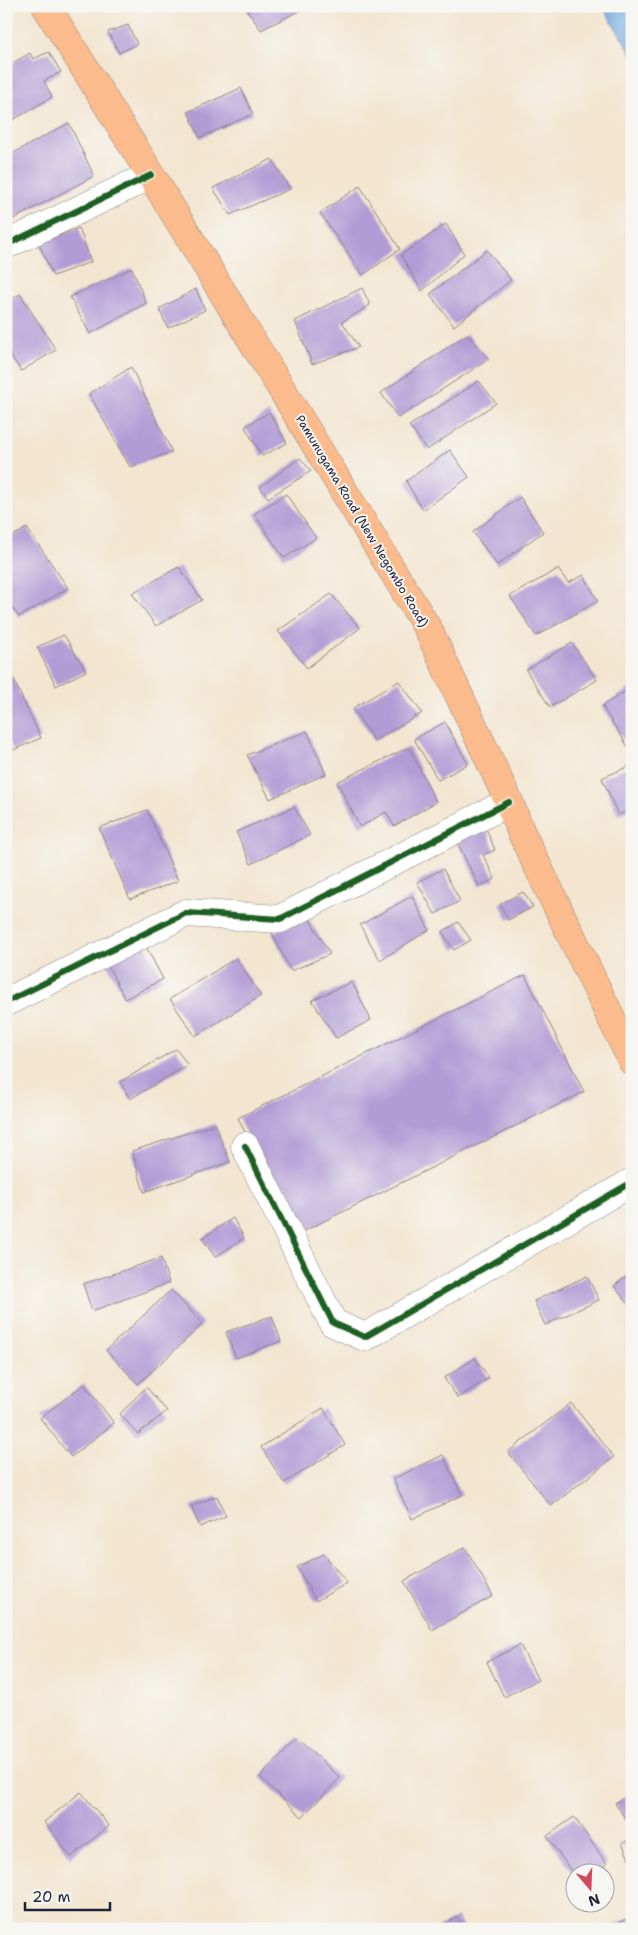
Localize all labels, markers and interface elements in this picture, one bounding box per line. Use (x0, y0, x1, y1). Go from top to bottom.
street label: Pamunugama Road (New Negombo Road) (292, 412, 432, 630)
north arrow (566, 1862, 616, 1912)
scale bar (25, 1880, 110, 1912)
text: 20 m (32, 1887, 71, 1907)
text: N (586, 1890, 602, 1911)

